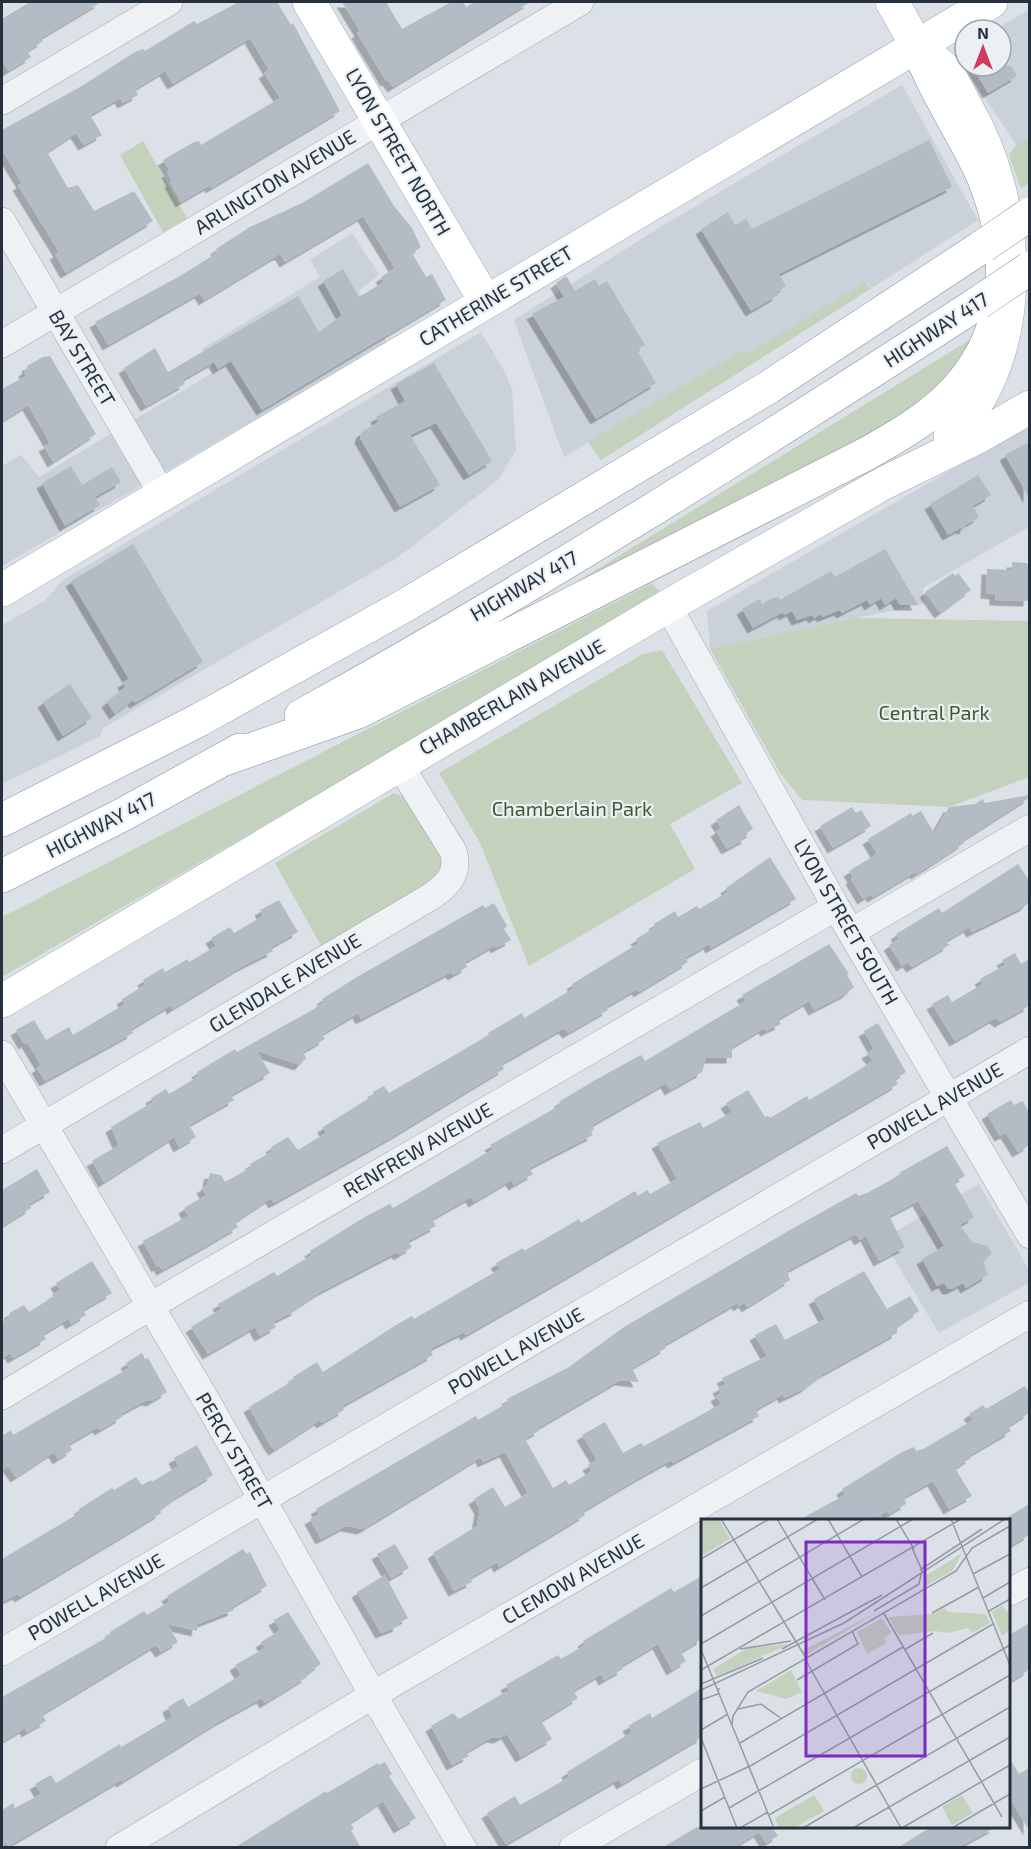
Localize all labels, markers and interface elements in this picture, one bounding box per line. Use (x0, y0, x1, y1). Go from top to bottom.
north arrow (953, 18, 1013, 78)
text: N (977, 23, 989, 42)
street label: LYON STREET NORTH (341, 64, 457, 239)
street label: ARLINGTON AVENUE (190, 124, 359, 239)
street label: CATHERINE STREET (414, 239, 577, 351)
street label: HIGHWAY 417 (879, 286, 992, 372)
street label: BAY STREET (45, 305, 121, 410)
street label: HIGHWAY 417 (465, 545, 582, 626)
street label: CHAMBERLAIN AVENUE (414, 633, 609, 759)
park label: Central Park (878, 700, 990, 724)
street label: HIGHWAY 417 (42, 786, 160, 862)
park label: Chamberlain Park (492, 796, 652, 820)
street label: LYON STREET SOUTH (790, 834, 904, 1009)
street label: GLENDALE AVENUE (204, 927, 365, 1037)
street label: POWELL AVENUE (862, 1056, 1007, 1154)
street label: RENFREW AVENUE (339, 1097, 496, 1202)
street label: POWELL AVENUE (443, 1301, 588, 1399)
street label: PERCY STREET (192, 1388, 278, 1514)
inset map (701, 1519, 1010, 1828)
street label: CLEMOW AVENUE (497, 1528, 648, 1629)
street label: POWELL AVENUE (23, 1547, 168, 1645)

